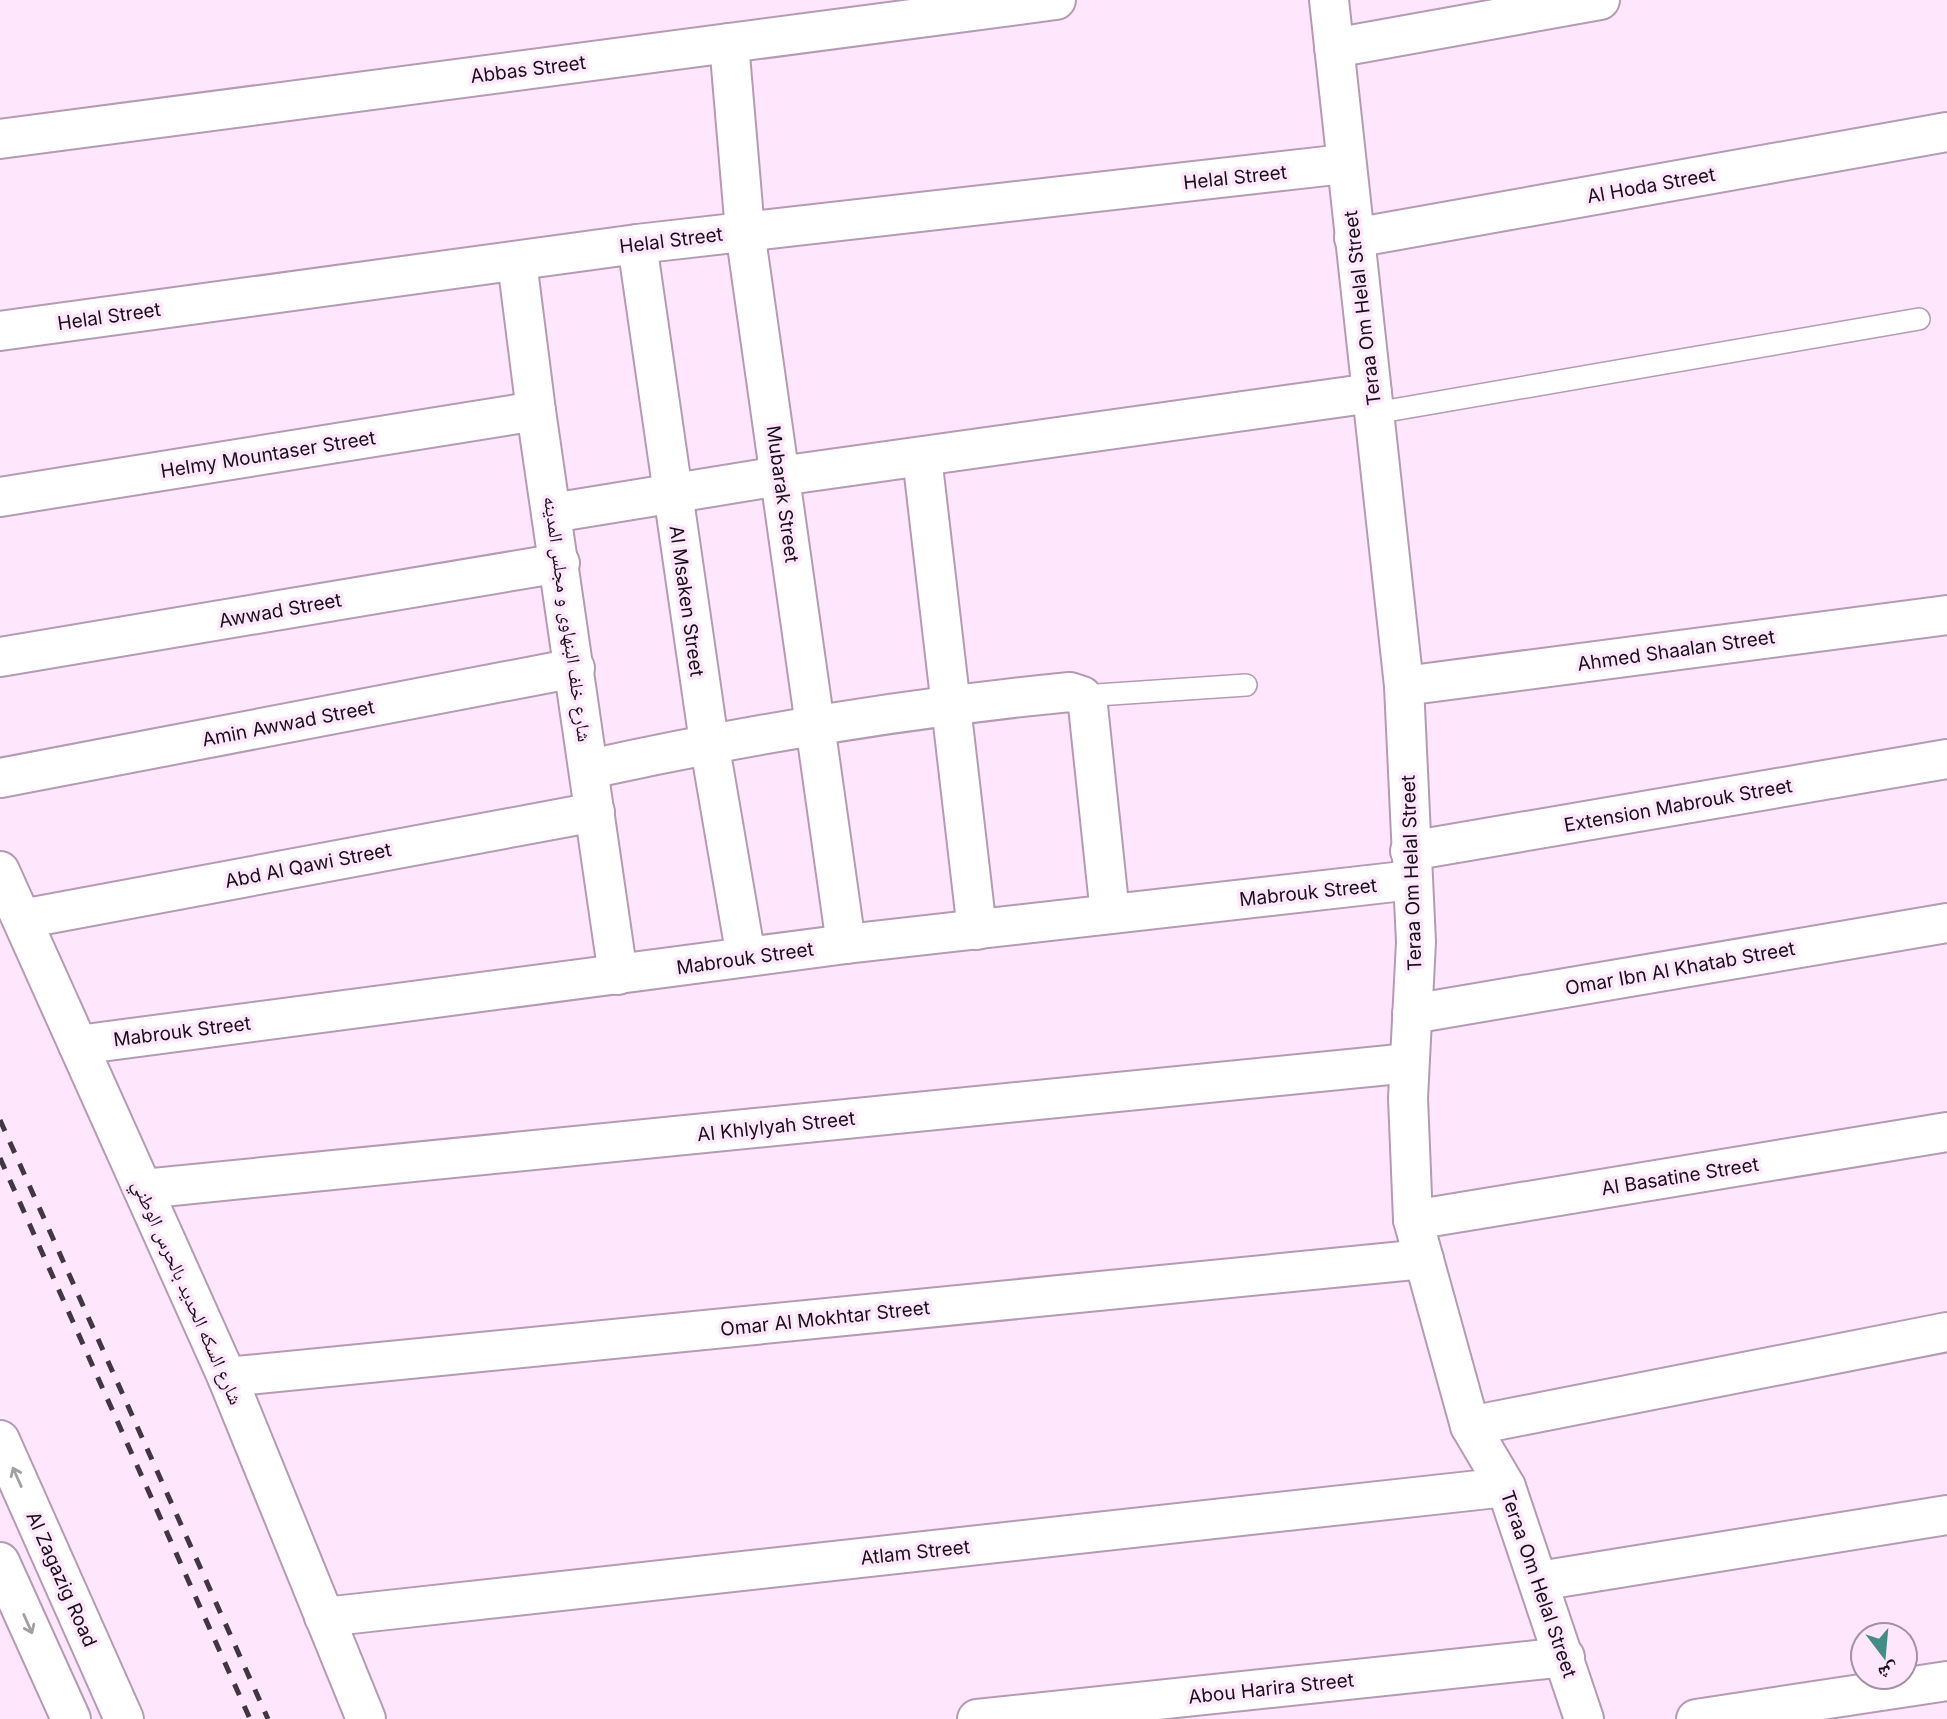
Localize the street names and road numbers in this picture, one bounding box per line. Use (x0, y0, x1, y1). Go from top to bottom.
street label: Abbas Street (469, 51, 587, 88)
street label: Helal Street (1182, 161, 1288, 194)
street label: Al Hoda Street (1585, 163, 1717, 208)
street label: Teraa Om Helal Street (1339, 209, 1386, 407)
street label: Helal Street (618, 223, 724, 258)
street label: Helal Street (56, 298, 162, 335)
street label: Mubarak Street (762, 424, 804, 564)
street label: Helmy Mountaser Street (159, 426, 377, 483)
street label: شارع خلف البنهاوى و مجلس المدينه (539, 495, 596, 743)
street label: Al Msaken Street (665, 524, 708, 678)
street label: Awwad Street (217, 588, 343, 633)
street label: Ahmed Shaalan Street (1576, 625, 1776, 676)
street label: Amin Awwad Street (200, 695, 376, 751)
street label: Extension Mabrouk Street (1562, 774, 1794, 837)
street label: Teraa Om Helal Street (1397, 775, 1426, 971)
street label: Abd Al Qawi Street (223, 838, 393, 893)
street label: Mabrouk Street (1238, 874, 1378, 911)
street label: Mabrouk Street (675, 937, 815, 980)
street label: Omar Ibn Al Khatab Street (1563, 937, 1797, 1000)
street label: Mabrouk Street (112, 1012, 252, 1051)
street label: Al Khlylyah Street (696, 1107, 856, 1146)
street label: Al Basatine Street (1600, 1153, 1760, 1200)
street label: شارع السكه الحديد بالحرس الوطني (124, 1176, 248, 1410)
street label: Omar Al Mokhtar Street (719, 1296, 931, 1341)
street label: Teraa Om Helal Street (1496, 1488, 1581, 1681)
street label: Al Zagazig Road (21, 1508, 102, 1651)
street label: Atlam Street (859, 1535, 971, 1570)
street label: Abou Harira Street (1187, 1668, 1355, 1709)

